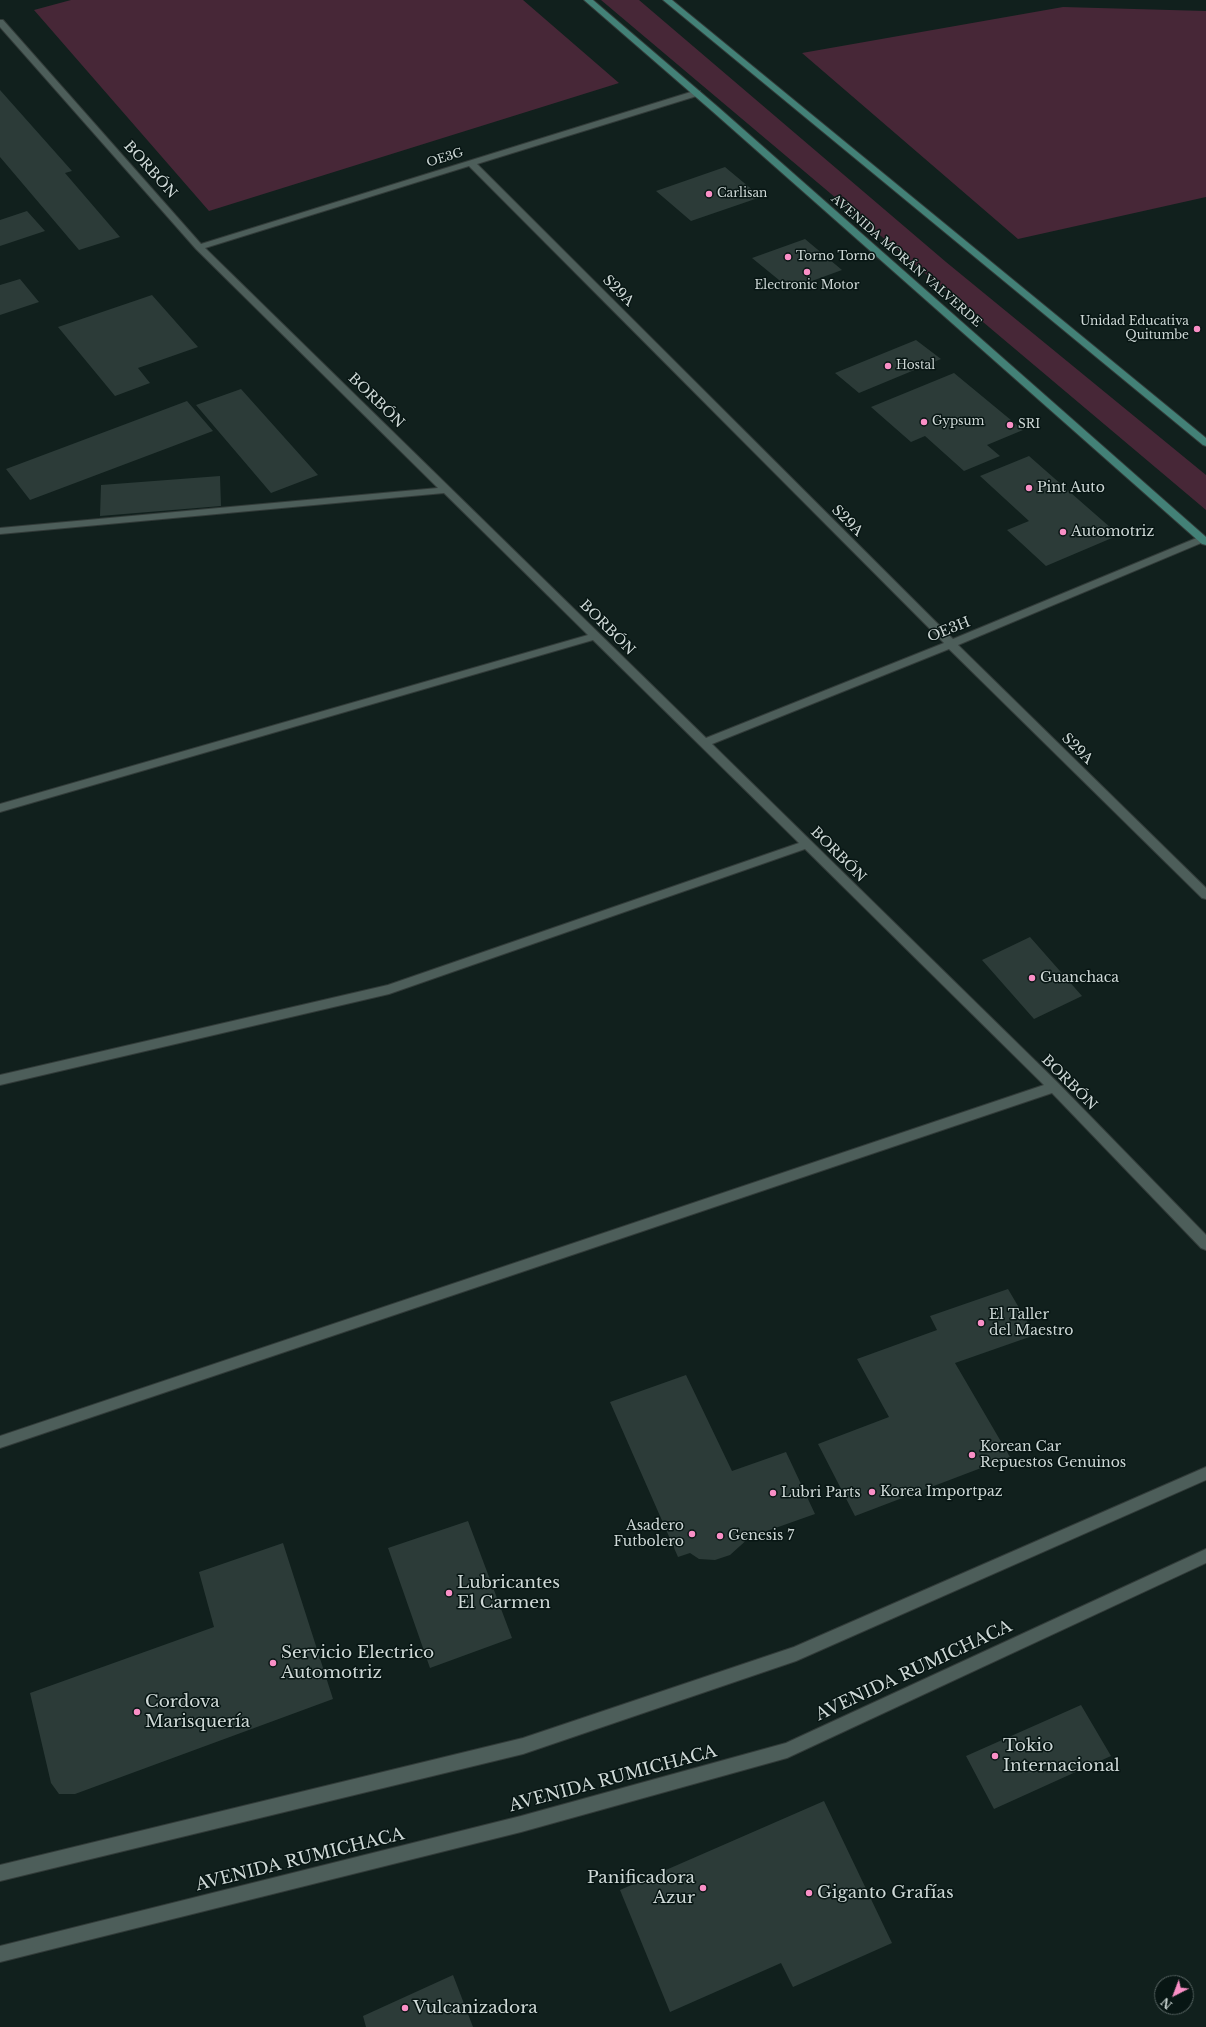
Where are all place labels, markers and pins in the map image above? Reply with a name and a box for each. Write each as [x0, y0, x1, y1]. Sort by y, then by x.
place label: Carlisan [717, 187, 767, 201]
marker: Carlisan [704, 189, 714, 199]
place label: Torno Torno [796, 250, 875, 264]
marker: Torno Torno [783, 252, 793, 262]
marker: Electronic Motor [802, 267, 812, 277]
place label: Electronic Motor [755, 279, 859, 293]
place label: Unidad Educativa Quitumbe [1080, 315, 1189, 343]
marker: Unidad Educativa Quitumbe [1192, 324, 1202, 334]
place label: Hostal [896, 359, 935, 373]
marker: Hostal [883, 361, 893, 371]
place label: Gypsum [932, 415, 984, 429]
marker: Gypsum [919, 417, 929, 427]
place label: SRI [1018, 418, 1040, 432]
marker: SRI [1005, 420, 1015, 430]
place label: Pint Auto [1037, 480, 1105, 496]
marker: Pint Auto [1024, 483, 1034, 493]
place label: Automotriz [1071, 524, 1154, 540]
marker: Automotriz [1058, 527, 1068, 537]
place label: Guanchaca [1040, 970, 1119, 986]
marker: Guanchaca [1027, 973, 1037, 983]
place label: El Taller del Maestro [989, 1307, 1073, 1340]
marker: El Taller del Maestro [976, 1318, 986, 1328]
place label: Korean Car Repuestos Genuinos [980, 1439, 1126, 1472]
marker: Korean Car Repuestos Genuinos [967, 1450, 977, 1460]
place label: Korea Importpaz [880, 1484, 1002, 1500]
place label: Lubri Parts [781, 1485, 861, 1501]
marker: Korea Importpaz [867, 1487, 877, 1497]
marker: Lubri Parts [768, 1488, 778, 1498]
place label: Asadero Futbolero [613, 1518, 684, 1550]
place label: Genesis 7 [728, 1528, 794, 1544]
marker: Asadero Futbolero [687, 1529, 697, 1539]
marker: Genesis 7 [715, 1531, 725, 1541]
place label: Lubricantes El Carmen [457, 1573, 560, 1613]
marker: Lubricantes El Carmen [444, 1588, 454, 1598]
place label: Servicio Electrico Automotriz [281, 1643, 434, 1683]
marker: Servicio Electrico Automotriz [268, 1658, 278, 1668]
place label: Cordova Marisquería [145, 1692, 250, 1732]
marker: Cordova Marisquería [132, 1707, 142, 1717]
place label: Tokio Internacional [1003, 1736, 1120, 1776]
marker: Tokio Internacional [990, 1751, 1000, 1761]
place label: Panificadora Azur [587, 1868, 695, 1908]
marker: Panificadora Azur [698, 1883, 708, 1893]
place label: Giganto Grafías [817, 1883, 954, 1903]
marker: Giganto Grafías [804, 1888, 814, 1898]
place label: Vulcanizadora [413, 1998, 538, 2018]
marker: Vulcanizadora [400, 2003, 410, 2013]

